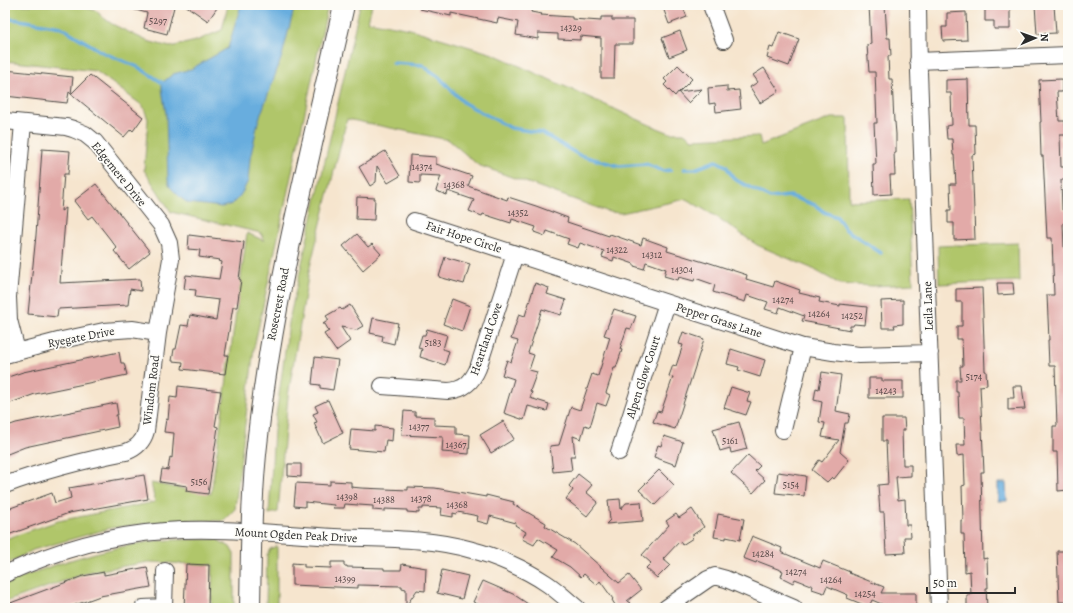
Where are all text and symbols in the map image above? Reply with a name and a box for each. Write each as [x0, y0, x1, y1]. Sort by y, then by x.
house number: 5297 [149, 14, 168, 27]
north arrow [1015, 18, 1055, 58]
house number: 14329 [560, 21, 582, 34]
text: N [1037, 33, 1052, 42]
street label: Edgemere Drive [88, 138, 150, 210]
house number: 14374 [412, 160, 433, 173]
house number: 14368 [443, 178, 465, 191]
house number: 14352 [507, 206, 529, 219]
street label: Fair Hope Circle [424, 217, 504, 257]
house number: 14322 [606, 243, 628, 256]
house number: 14312 [642, 248, 662, 261]
house number: 14304 [671, 263, 693, 276]
street label: Rosecrest Road [263, 265, 293, 342]
street label: Leila Lane [919, 281, 937, 331]
house number: 14274 [772, 293, 794, 306]
street label: Pepper Grass Lane [674, 298, 764, 342]
street label: Heartland Cove [466, 301, 506, 377]
house number: 14264 [808, 307, 830, 320]
house number: 14252 [841, 309, 863, 322]
street label: Ryegate Drive [46, 323, 116, 351]
street label: Alpen Glow Court [622, 334, 664, 421]
house number: 5183 [425, 336, 441, 349]
street label: Windom Road [139, 354, 163, 427]
house number: 5174 [966, 370, 983, 383]
house number: 14243 [875, 384, 897, 397]
house number: 14377 [409, 420, 430, 433]
house number: 5161 [722, 434, 738, 447]
house number: 14367 [446, 438, 467, 451]
house number: 5156 [191, 475, 208, 488]
house number: 5154 [783, 478, 800, 491]
house number: 14398 [336, 490, 358, 503]
house number: 14378 [410, 492, 432, 505]
house number: 14388 [373, 493, 395, 506]
house number: 14368 [446, 498, 468, 511]
street label: Mount Ogden Peak Drive [234, 524, 358, 546]
house number: 14284 [752, 547, 775, 560]
house number: 14274 [785, 565, 807, 578]
scale bar [927, 569, 1015, 595]
house number: 14399 [334, 572, 356, 585]
house number: 14264 [820, 573, 842, 586]
text: 50 m [933, 575, 957, 591]
house number: 14254 [854, 587, 876, 600]

